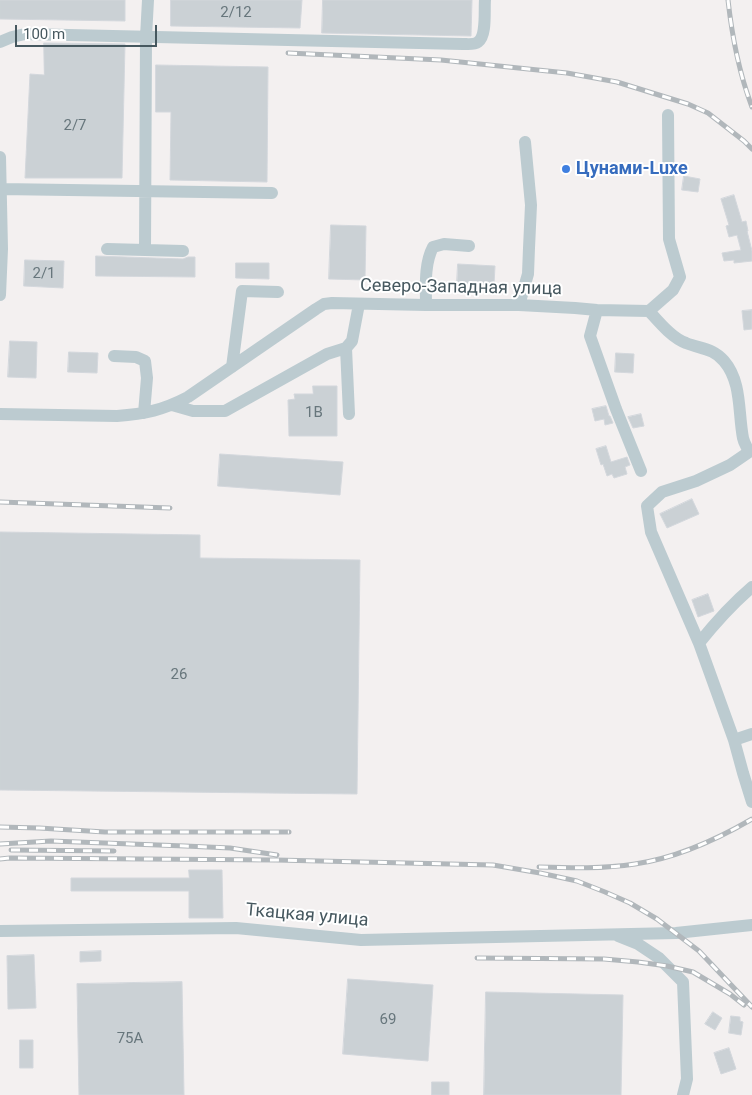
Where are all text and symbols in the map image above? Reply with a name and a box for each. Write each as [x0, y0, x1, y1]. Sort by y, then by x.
house number: 2/12 [220, 4, 252, 22]
scale bar [18, 15, 160, 47]
text: 100 m [23, 25, 65, 43]
house number: 2/7 [63, 117, 87, 135]
place label: Цунами-Luxe [576, 158, 688, 180]
marker: Цунами-Luxe [560, 163, 572, 175]
house number: 2/1 [32, 265, 56, 283]
street label: Северо-Западная улица [360, 275, 562, 301]
house number: 1В [305, 404, 323, 422]
house number: 26 [171, 666, 187, 684]
street label: Ткацкая улица [245, 900, 369, 932]
house number: 69 [380, 1011, 396, 1029]
house number: 75А [117, 1030, 143, 1048]

